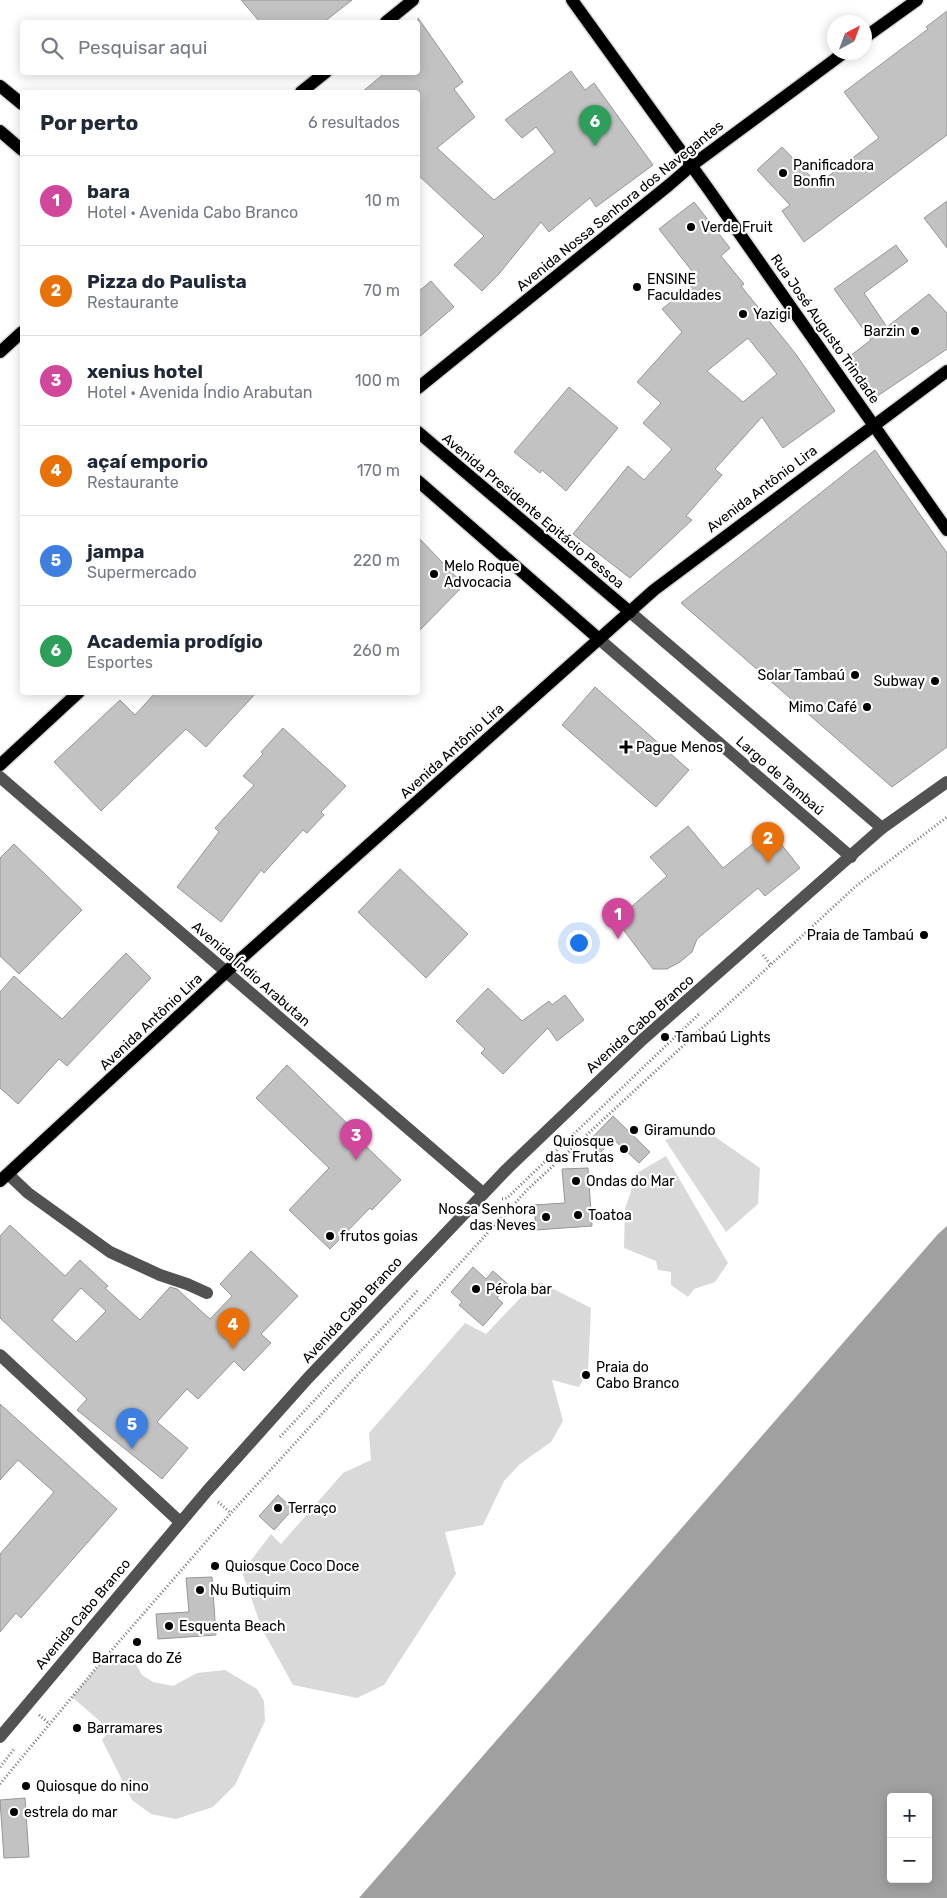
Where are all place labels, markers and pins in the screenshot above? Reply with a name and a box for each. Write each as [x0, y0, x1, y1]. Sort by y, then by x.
pin: 6 [579, 105, 611, 146]
place label: Panificadora Bonfin [793, 157, 874, 190]
marker: Panificadora Bonfin [777, 167, 789, 179]
place label: Verde Fruit [701, 219, 773, 236]
marker: Verde Fruit [685, 221, 697, 233]
place label: ENSINE Faculdades [647, 271, 721, 304]
marker: ENSINE Faculdades [631, 281, 643, 293]
place label: Yazigi [753, 306, 791, 323]
marker: Yazigi [737, 308, 749, 320]
place label: Barzin [864, 323, 905, 340]
marker: Barzin [909, 325, 921, 337]
place label: Melo Roque Advocacia [444, 558, 520, 591]
marker: Melo Roque Advocacia [428, 568, 440, 580]
place label: Solar Tambaú [758, 667, 845, 684]
marker: Solar Tambaú [849, 669, 861, 681]
place label: Subway [873, 673, 925, 690]
marker: Subway [929, 675, 941, 687]
place label: Mimo Café [789, 699, 857, 716]
marker: Mimo Café [861, 701, 873, 713]
place label: Pague Menos [636, 739, 723, 756]
marker: Pague Menos [620, 741, 632, 753]
pin: 2 [752, 822, 784, 863]
pin: 1 [602, 898, 634, 939]
place label: Praia de Tambaú [807, 927, 914, 944]
marker: Praia de Tambaú [918, 929, 930, 941]
place label: Tambaú Lights [675, 1029, 771, 1046]
marker: Tambaú Lights [659, 1031, 671, 1043]
pin: 3 [340, 1119, 372, 1160]
place label: Giramundo [644, 1122, 716, 1139]
marker: Giramundo [628, 1124, 640, 1136]
place label: Quiosque das Frutas [545, 1133, 614, 1166]
marker: Quiosque das Frutas [618, 1143, 630, 1155]
place label: Ondas do Mar [586, 1173, 675, 1190]
marker: Ondas do Mar [570, 1175, 582, 1187]
place label: Nossa Senhora das Neves [438, 1201, 536, 1234]
place label: Toatoa [588, 1207, 632, 1224]
marker: Toatoa [572, 1209, 584, 1221]
marker: Nossa Senhora das Neves [540, 1211, 552, 1223]
place label: frutos goias [340, 1228, 418, 1245]
marker: frutos goias [324, 1230, 336, 1242]
place label: Pérola bar [486, 1281, 553, 1298]
marker: Pérola bar [470, 1283, 482, 1295]
pin: 4 [217, 1308, 249, 1349]
place label: Praia do Cabo Branco [596, 1359, 679, 1392]
marker: Praia do Cabo Branco [580, 1369, 592, 1381]
pin: 5 [116, 1408, 148, 1449]
place label: Terraço [288, 1500, 337, 1517]
marker: Terraço [272, 1502, 284, 1514]
place label: Quiosque Coco Doce [225, 1558, 359, 1575]
marker: Quiosque Coco Doce [209, 1560, 221, 1572]
place label: Nu Butiquim [210, 1582, 291, 1599]
marker: Nu Butiquim [194, 1584, 206, 1596]
place label: Esquenta Beach [179, 1618, 285, 1635]
marker: Esquenta Beach [163, 1620, 175, 1632]
marker: Barraca do Zé [131, 1636, 143, 1648]
place label: Barraca do Zé [92, 1650, 182, 1667]
place label: Barramares [87, 1720, 163, 1737]
marker: Barramares [71, 1722, 83, 1734]
place label: Quiosque do nino [36, 1778, 149, 1795]
marker: Quiosque do nino [20, 1780, 32, 1792]
place label: estrela do mar [24, 1804, 118, 1821]
marker: estrela do mar [8, 1806, 20, 1818]

